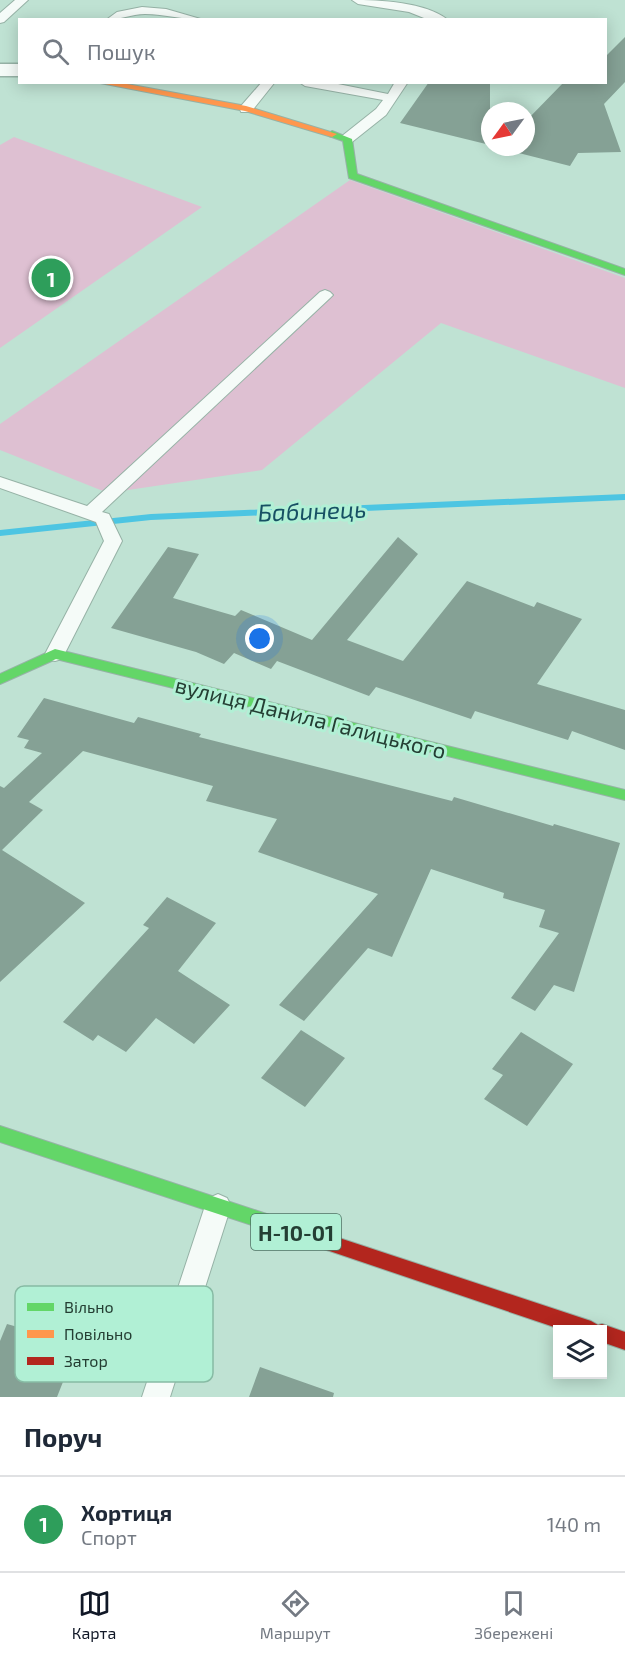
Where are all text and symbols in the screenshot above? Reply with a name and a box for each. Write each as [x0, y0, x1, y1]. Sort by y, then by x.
search box [18, 18, 607, 84]
icon: search [39, 35, 72, 68]
text: Пошук [87, 38, 156, 64]
north arrow [481, 102, 535, 156]
pin: 1 [32, 256, 70, 300]
water label: Бабинець [257, 494, 367, 526]
your location [245, 624, 274, 653]
street label: вулиця Данила Галицького [173, 671, 449, 764]
road number: Н-10-01 [251, 1214, 341, 1250]
legend [15, 1286, 213, 1382]
text: Вільно [64, 1297, 114, 1316]
text: Повільно [64, 1324, 132, 1343]
map controls [553, 1325, 607, 1379]
button: layers [553, 1325, 607, 1379]
text: Затор [64, 1351, 108, 1370]
text: Поруч [24, 1421, 102, 1452]
text: Хортиця [81, 1499, 172, 1525]
text: 1 [39, 1512, 48, 1536]
text: 140 m [547, 1512, 601, 1536]
text: Спорт [81, 1525, 137, 1549]
tab: Карта [72, 1587, 116, 1642]
tab: Маршрут [260, 1587, 331, 1642]
tab: Збережені [474, 1587, 553, 1642]

